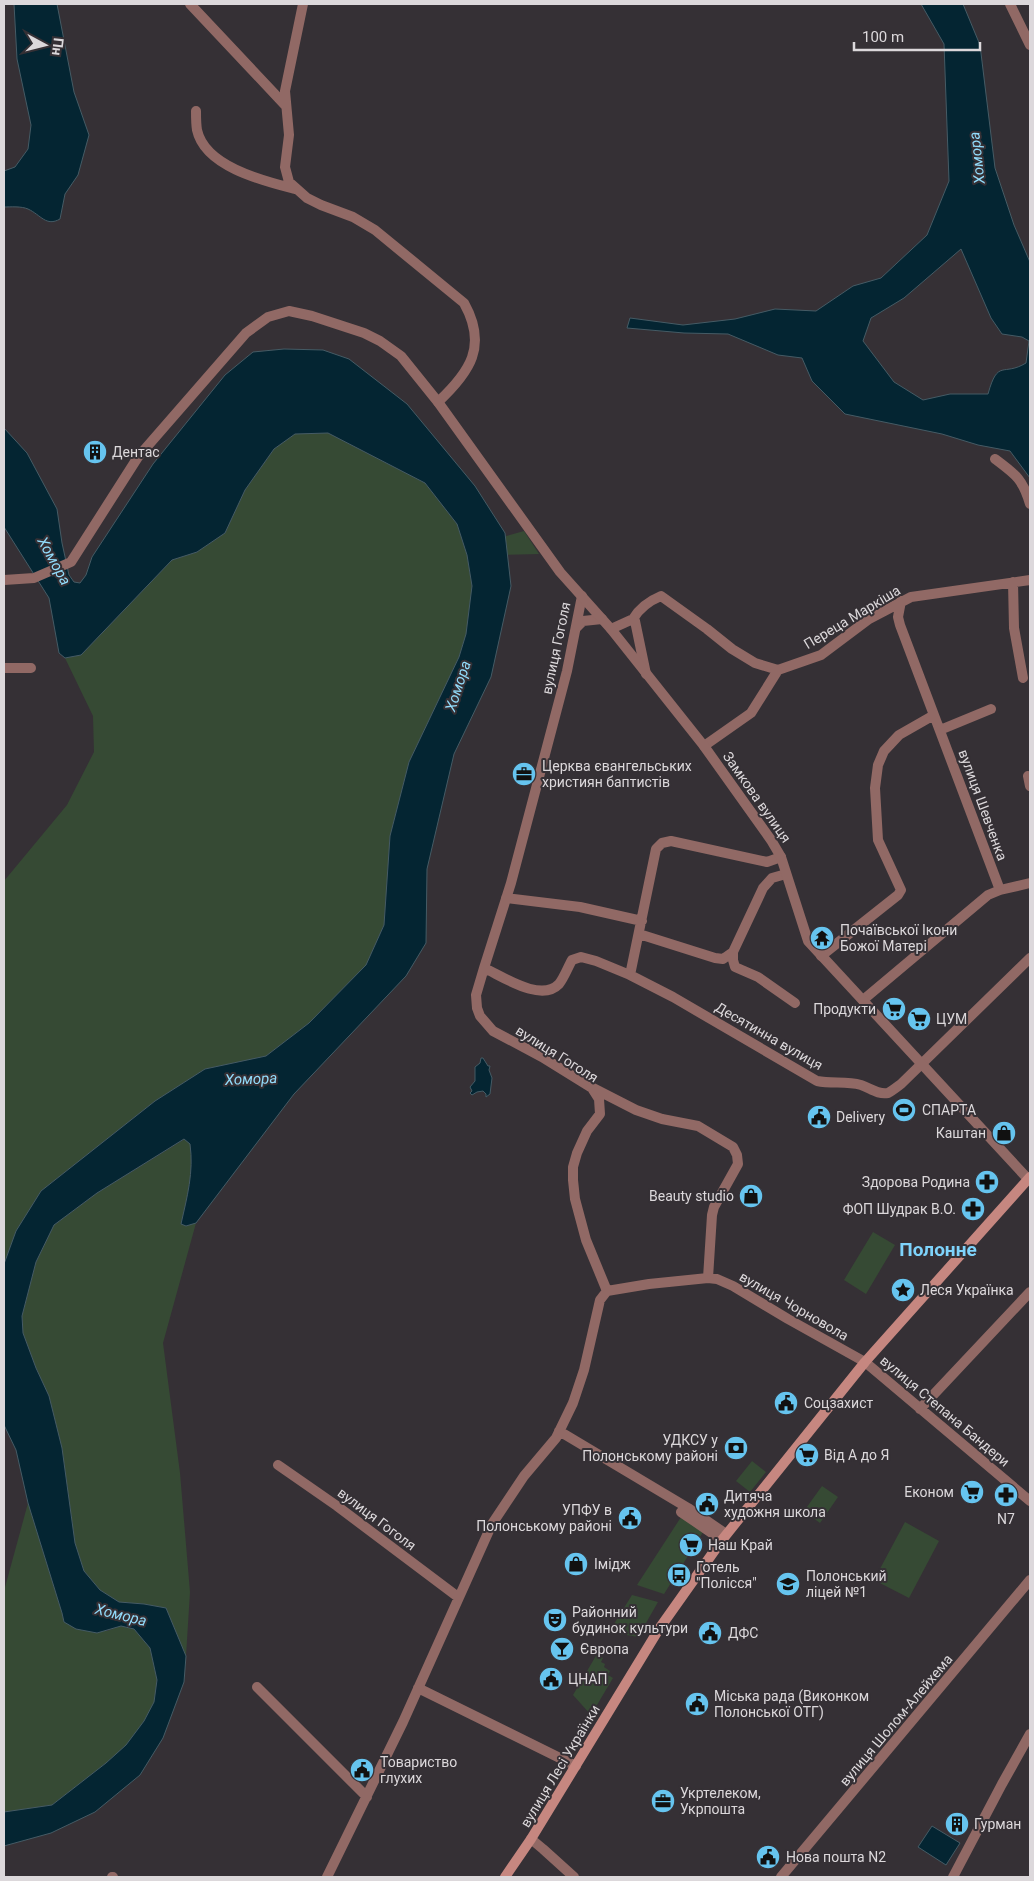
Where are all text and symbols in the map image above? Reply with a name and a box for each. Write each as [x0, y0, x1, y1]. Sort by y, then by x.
north arrow [20, 20, 70, 70]
scale bar [854, 20, 980, 52]
text: 100 m [862, 28, 904, 46]
text: Пн [49, 37, 67, 56]
water label: Хомора [965, 131, 989, 186]
building icon: Дентас [82, 439, 108, 465]
place label: Дентас [112, 444, 160, 460]
water label: Хомора [33, 533, 75, 588]
street label: Переца Маркіша [801, 582, 903, 652]
street label: вулиця Гоголя [538, 600, 574, 696]
water label: Хомора [441, 658, 475, 715]
street label: вулиця Шевченка [955, 747, 1011, 863]
street label: Замкова вулиця [720, 748, 794, 846]
place label: Церква євангельських християн баптистів [542, 758, 692, 790]
office icon: Церква євангельських християн баптистів [511, 761, 537, 787]
place label: Почаївської Ікони Божої Матері [840, 922, 957, 954]
temple icon: Почаївської Ікони Божої Матері [809, 925, 835, 951]
supermarket icon: Продукти [881, 996, 907, 1022]
street label: Десятинна вулиця [712, 999, 826, 1073]
place label: Продукти [813, 1001, 876, 1017]
supermarket icon: ЦУМ [906, 1006, 932, 1032]
place label: ЦУМ [936, 1011, 967, 1027]
street label: вулиця Гоголя [513, 1022, 601, 1086]
water label: Хомора [223, 1069, 278, 1089]
sports icon: СПАРТА [891, 1097, 917, 1123]
place label: СПАРТА [922, 1102, 976, 1118]
public building icon: Delivery [806, 1104, 832, 1130]
place label: Delivery [836, 1109, 885, 1125]
shop icon: Каштан [991, 1120, 1017, 1146]
place label: Каштан [936, 1125, 986, 1141]
pharmacy icon: Здорова Родина [974, 1169, 1000, 1195]
place label: Здорова Родина [862, 1174, 970, 1190]
shop icon: Beauty studio [738, 1183, 764, 1209]
place label: Beauty studio [649, 1188, 734, 1204]
pharmacy icon: ФОП Шудрак В.О. [960, 1196, 986, 1222]
place label: ФОП Шудрак В.О. [843, 1201, 956, 1217]
district label: Полонне [899, 1238, 977, 1261]
street label: вулиця Чорновола [737, 1268, 851, 1344]
place icon: Леся Українка [890, 1277, 916, 1303]
place label: Леся Українка [920, 1282, 1014, 1298]
street label: вулиця Степана Бандери [877, 1352, 1013, 1470]
public building icon: Соцзахист [773, 1390, 799, 1416]
place label: Соцзахист [804, 1395, 873, 1411]
place label: УДКСУ у Полонському районi [582, 1432, 718, 1464]
bank icon: УДКСУ у Полонському районi [723, 1435, 749, 1461]
supermarket icon: Від А до Я [794, 1442, 820, 1468]
place label: Від А до Я [824, 1447, 889, 1463]
supermarket icon: Економ [959, 1479, 985, 1505]
pharmacy icon: N7 [993, 1482, 1019, 1508]
street label: вулиця Гоголя [335, 1484, 419, 1554]
place label: Економ [904, 1484, 954, 1500]
place label: Дитяча художня школа [724, 1488, 826, 1520]
public building icon: Дитяча художня школа [694, 1491, 720, 1517]
place label: УПФУ в Полонському районі [476, 1502, 612, 1534]
public building icon: УПФУ в Полонському районі [617, 1505, 643, 1531]
place label: N7 [997, 1511, 1015, 1527]
supermarket icon: Наш Край [678, 1532, 704, 1558]
place label: Наш Край [708, 1537, 773, 1553]
shop icon: Імідж [563, 1551, 589, 1577]
place label: Імідж [594, 1556, 631, 1572]
place label: Готель "Полісся" [696, 1559, 757, 1591]
bus stop icon: Готель "Полісся" [666, 1562, 692, 1588]
place label: Полонський ліцей №1 [806, 1568, 887, 1600]
school or university icon: Полонський ліцей №1 [775, 1571, 801, 1597]
water label: Хомора [92, 1600, 149, 1630]
place label: Районний будинок культури [572, 1604, 688, 1636]
theatre icon: Районний будинок культури [542, 1607, 568, 1633]
public building icon: ДФС [697, 1620, 723, 1646]
place label: ДФС [728, 1625, 758, 1641]
bar icon: Європа [549, 1636, 575, 1662]
place label: Європа [580, 1641, 629, 1657]
street label: вулиця Шолом-Алейхема [836, 1651, 956, 1789]
public building icon: ЦНАП [538, 1666, 564, 1692]
place label: ЦНАП [568, 1671, 607, 1687]
place label: Міська рада (Виконком Полонської ОТГ) [714, 1688, 869, 1721]
public building icon: Міська рада (Виконком Полонської ОТГ) [684, 1691, 710, 1717]
street label: вулиця Лесі Українки [517, 1702, 603, 1830]
place label: Товариство глухих [380, 1754, 457, 1786]
public building icon: Товариство глухих [349, 1757, 375, 1783]
place label: Укртелеком, Укрпошта [680, 1785, 761, 1817]
office icon: Укртелеком, Укрпошта [650, 1788, 676, 1814]
building icon: Гурман [944, 1811, 970, 1837]
place label: Гурман [974, 1816, 1021, 1832]
public building icon: Нова пошта N2 [755, 1844, 781, 1870]
place label: Нова пошта N2 [786, 1849, 886, 1865]

